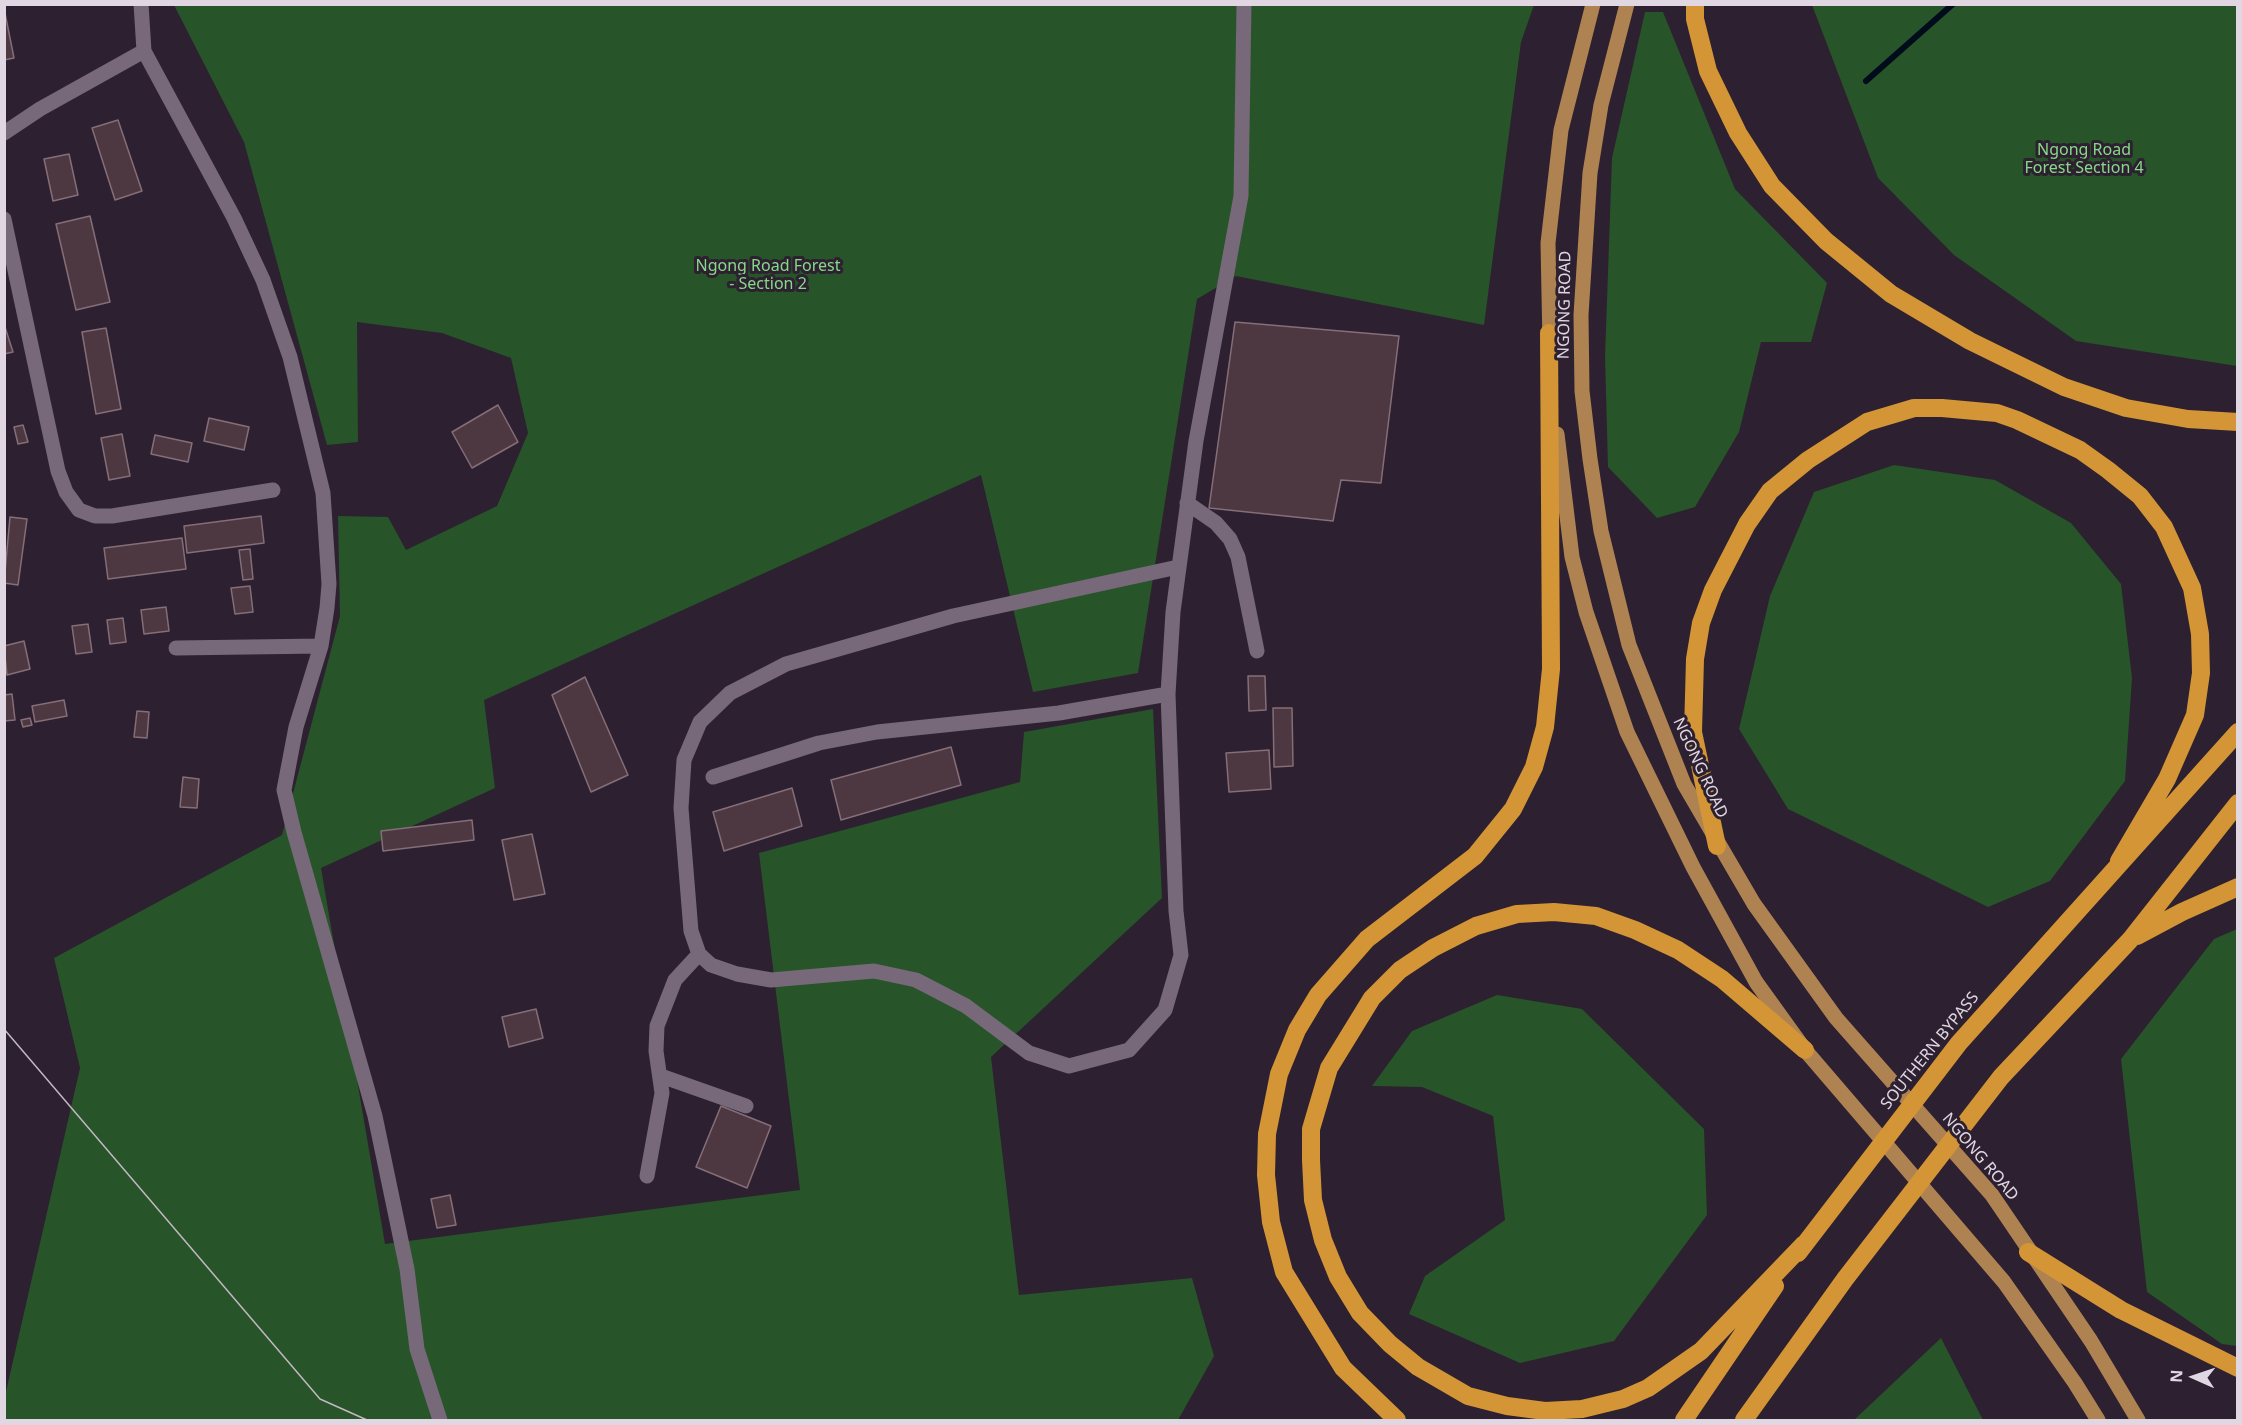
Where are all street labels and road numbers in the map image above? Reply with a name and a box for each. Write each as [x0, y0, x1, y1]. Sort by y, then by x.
street label: NGONG ROAD [1554, 251, 1576, 359]
street label: NGONG ROAD [1668, 715, 1732, 821]
street label: SOUTHERN BYPASS [1877, 989, 1983, 1113]
street label: NGONG ROAD [1938, 1109, 2022, 1205]

